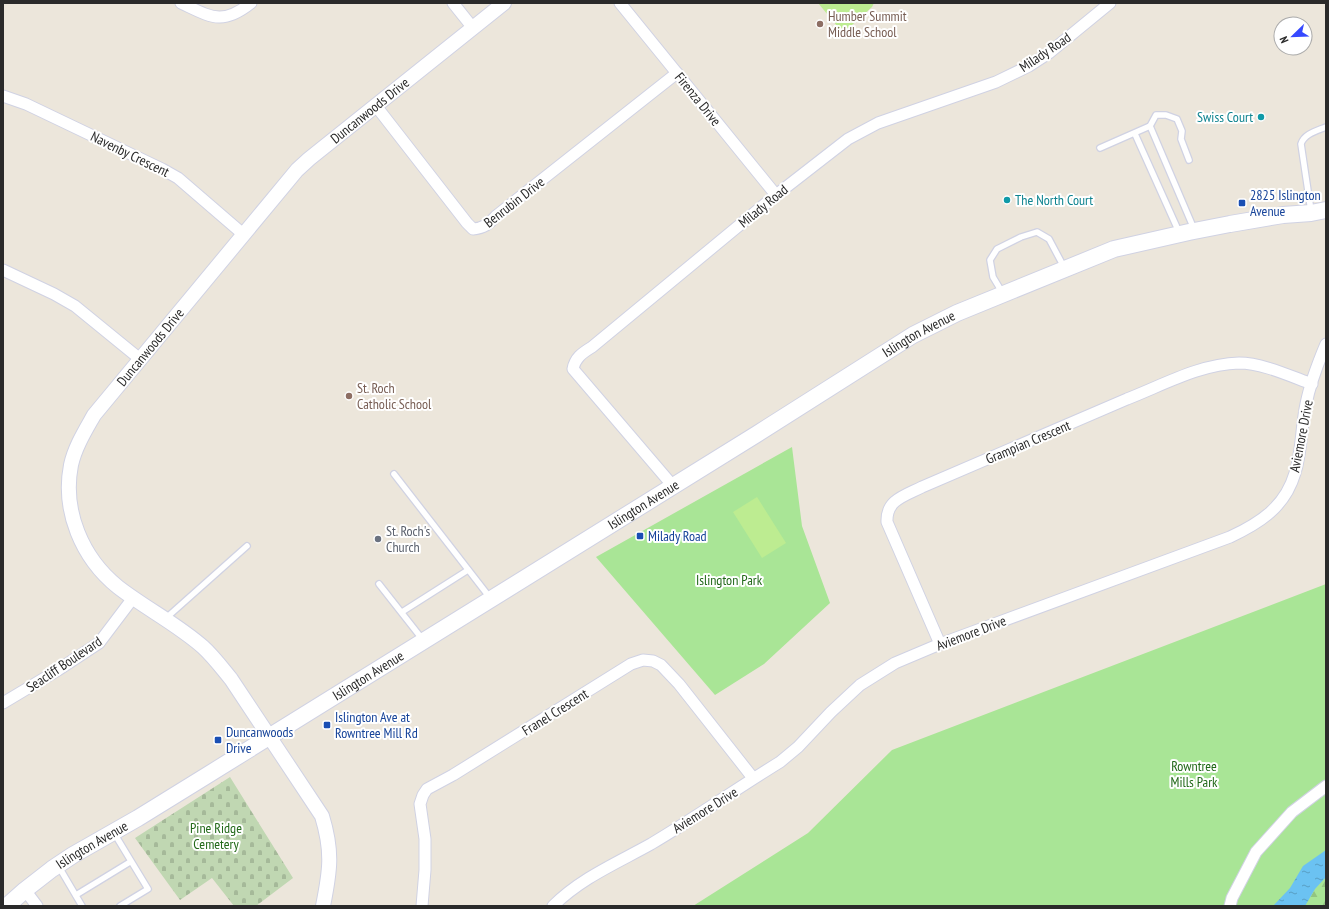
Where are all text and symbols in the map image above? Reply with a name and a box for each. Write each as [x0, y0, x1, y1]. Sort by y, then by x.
place label: Humber Summit Middle School [828, 7, 907, 41]
north arrow [1273, 16, 1313, 56]
marker: Humber Summit Middle School [815, 19, 825, 29]
street label: Milady Road [1016, 28, 1074, 76]
text: N [1276, 34, 1291, 45]
street label: Firenza Drive [671, 69, 725, 130]
street label: Duncanwoods Drive [327, 73, 413, 147]
place label: Swiss Court [1197, 108, 1253, 126]
marker: Swiss Court [1256, 112, 1266, 122]
street label: Navenby Crescent [88, 127, 172, 181]
street label: Benrubin Drive [480, 173, 548, 231]
street label: Milady Road [735, 181, 791, 231]
place label: 2825 Islington Avenue [1250, 186, 1321, 220]
place label: The North Court [1015, 191, 1093, 209]
marker: The North Court [1002, 195, 1012, 205]
marker: 2825 Islington Avenue [1237, 198, 1247, 208]
street label: Duncanwoods Drive [113, 304, 188, 390]
street label: Islington Avenue [879, 306, 958, 361]
place label: St. Roch Catholic School [357, 379, 432, 413]
marker: St. Roch Catholic School [344, 391, 354, 401]
street label: Aviemore Drive [1285, 398, 1317, 474]
street label: Grampian Crescent [983, 416, 1073, 468]
street label: Islington Avenue [604, 476, 682, 533]
place label: St. Roch's Church [386, 522, 431, 556]
place label: Milady Road [648, 527, 707, 545]
marker: Milady Road [635, 531, 645, 541]
marker: St. Roch's Church [373, 534, 383, 544]
park label: Islington Park [696, 571, 763, 589]
street label: Aviemore Drive [933, 611, 1009, 655]
street label: Seacliff Boulevard [23, 632, 105, 696]
street label: Islington Avenue [329, 646, 407, 704]
street label: Franel Crescent [519, 685, 591, 739]
place label: Islington Ave at Rowntree Mill Rd [335, 708, 418, 742]
marker: Islington Ave at Rowntree Mill Rd [322, 720, 332, 730]
place label: Duncanwoods Drive [226, 723, 294, 757]
marker: Duncanwoods Drive [213, 735, 223, 745]
park label: Rowntree Mills Park [1171, 757, 1218, 791]
street label: Aviemore Drive [669, 783, 741, 837]
street label: Islington Avenue [52, 817, 131, 873]
park label: Pine Ridge Cemetery [190, 819, 242, 853]

